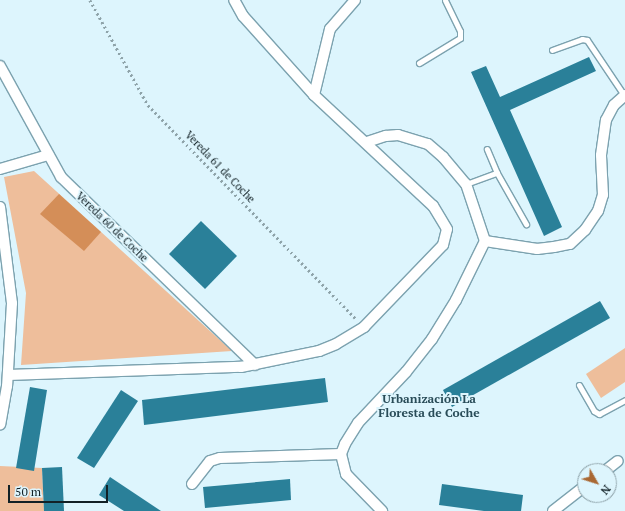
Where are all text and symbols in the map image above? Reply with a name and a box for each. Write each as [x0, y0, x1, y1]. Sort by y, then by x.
street label: Vereda 61 de Coche [182, 128, 258, 206]
street label: Vereda 60 de Coche [73, 189, 151, 265]
district label: Urbanización La Floresta de Coche [378, 392, 480, 420]
north arrow [577, 463, 617, 503]
scale bar [10, 477, 110, 503]
text: N [597, 482, 614, 498]
text: 50 m [15, 484, 41, 499]

